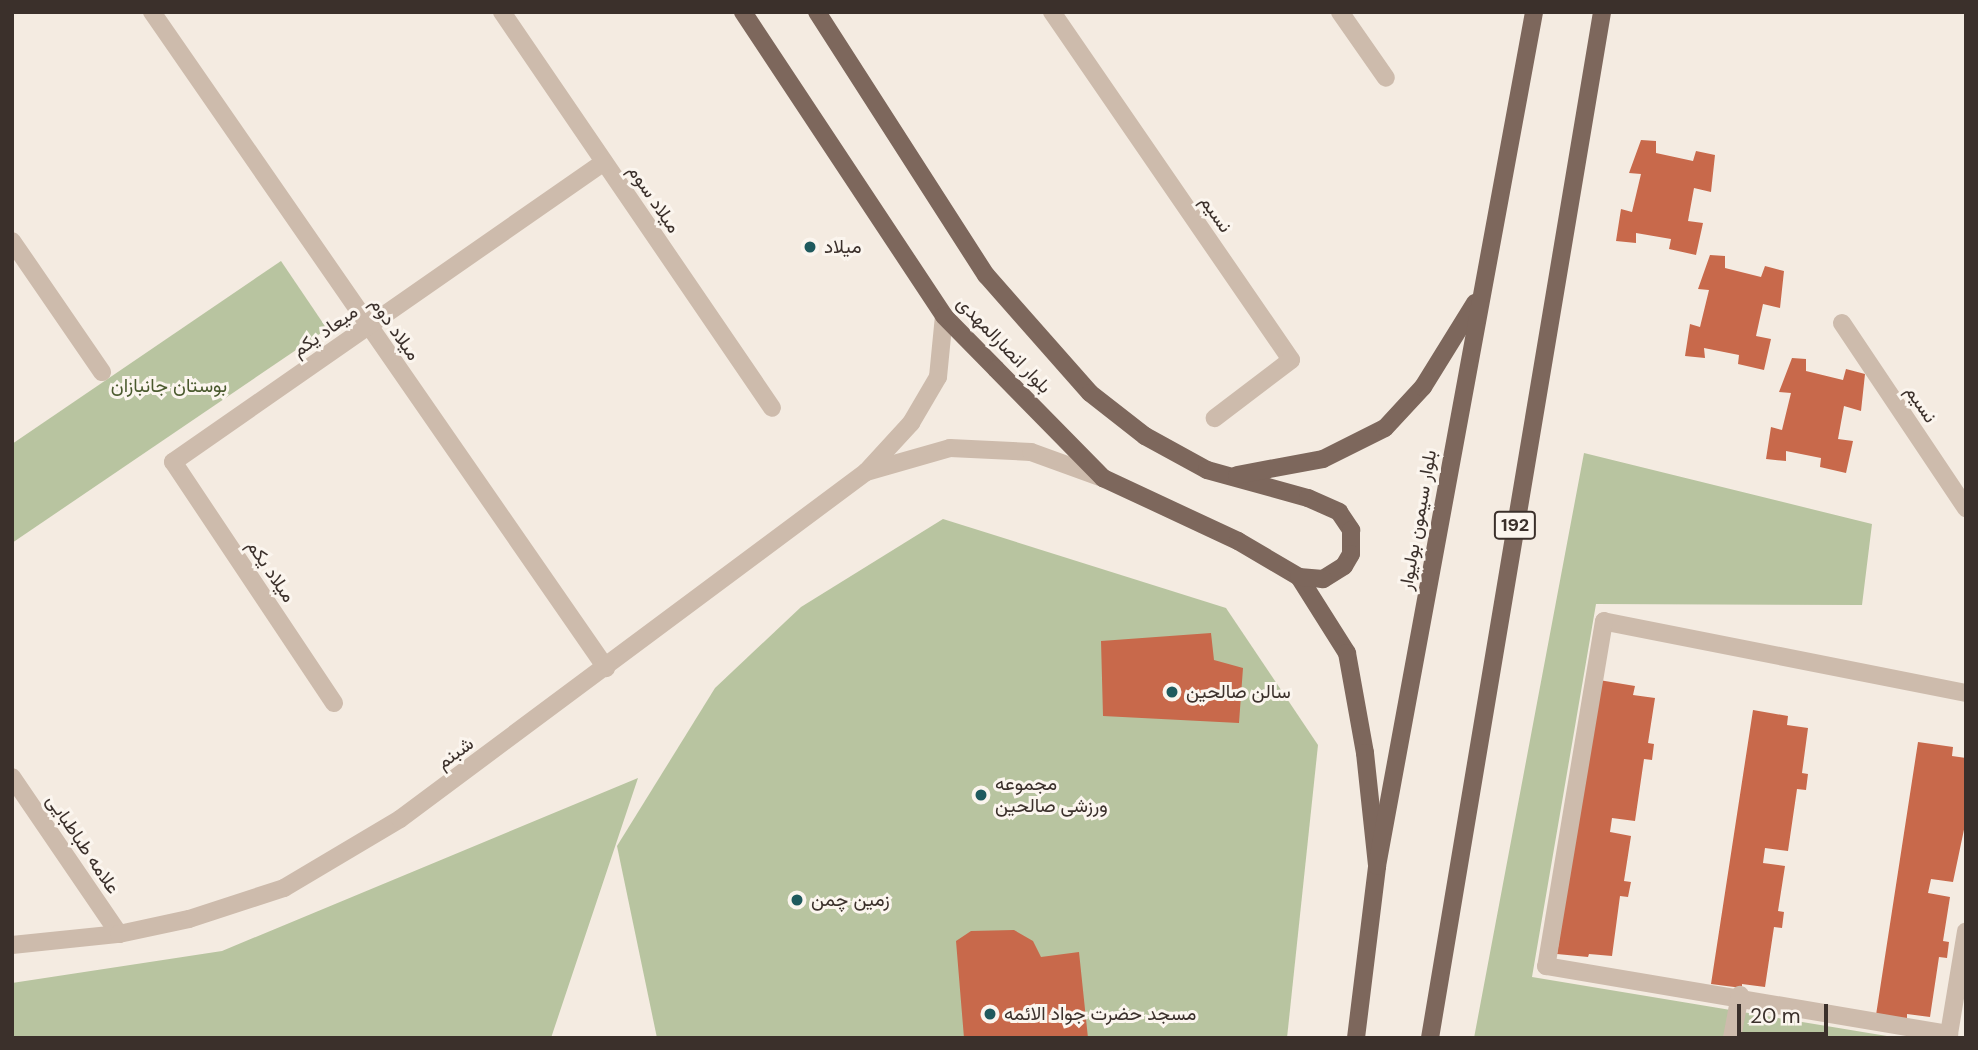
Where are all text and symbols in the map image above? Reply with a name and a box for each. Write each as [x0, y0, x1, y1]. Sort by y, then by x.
street label: میلاد سوم [623, 161, 685, 237]
street label: نسیم [1195, 191, 1237, 237]
place label: میلاد [824, 236, 862, 258]
marker: میلاد [802, 239, 818, 255]
street label: بلوار انصارالمهدی [952, 292, 1056, 398]
street label: میلاد دوم [365, 293, 425, 365]
street label: میعاد یکم [288, 300, 362, 362]
park label: بوستان جانبازان [111, 375, 227, 397]
street label: نسیم [1900, 381, 1942, 427]
street label: بلوار سیمون بولیوار [1394, 448, 1442, 592]
road number: 192 [1492, 510, 1538, 540]
street label: میلاد یکم [242, 535, 300, 607]
place label: سالن صالحین [1186, 681, 1291, 703]
marker: سالن صالحین [1164, 684, 1180, 700]
street label: شبنم [432, 732, 478, 774]
place label: مجموعه ورزشی صالحین [995, 773, 1108, 817]
marker: مجموعه ورزشی صالحین [973, 787, 989, 803]
street label: علامه طباطبایی [41, 790, 125, 898]
place label: زمین چمن [811, 889, 890, 911]
marker: زمین چمن [789, 892, 805, 908]
scale bar [1740, 990, 1831, 1034]
text: 20 m [1750, 1002, 1801, 1030]
place label: مسجد حضرت جواد الائمه [1004, 1003, 1196, 1025]
marker: مسجد حضرت جواد الائمه [982, 1006, 998, 1022]

